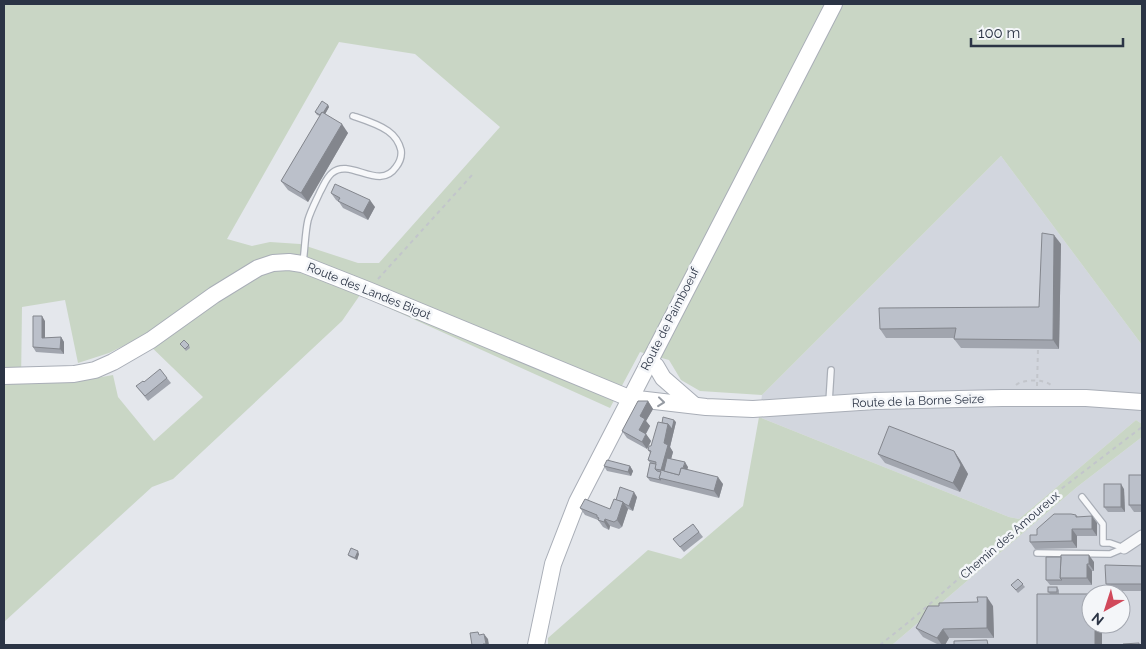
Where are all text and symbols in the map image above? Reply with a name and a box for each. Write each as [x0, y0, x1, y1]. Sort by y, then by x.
scale bar [971, 15, 1124, 47]
text: 100 m [978, 24, 1020, 42]
street label: Route des Landes Bigot [305, 260, 433, 322]
street label: Route de Paimboeuf [638, 264, 703, 373]
street label: Route de la Borne Seize [852, 392, 984, 410]
one-way arrow [658, 396, 666, 407]
street label: Chemin des Amoureux [958, 488, 1062, 582]
north arrow [1081, 584, 1131, 634]
text: N [1089, 610, 1107, 629]

